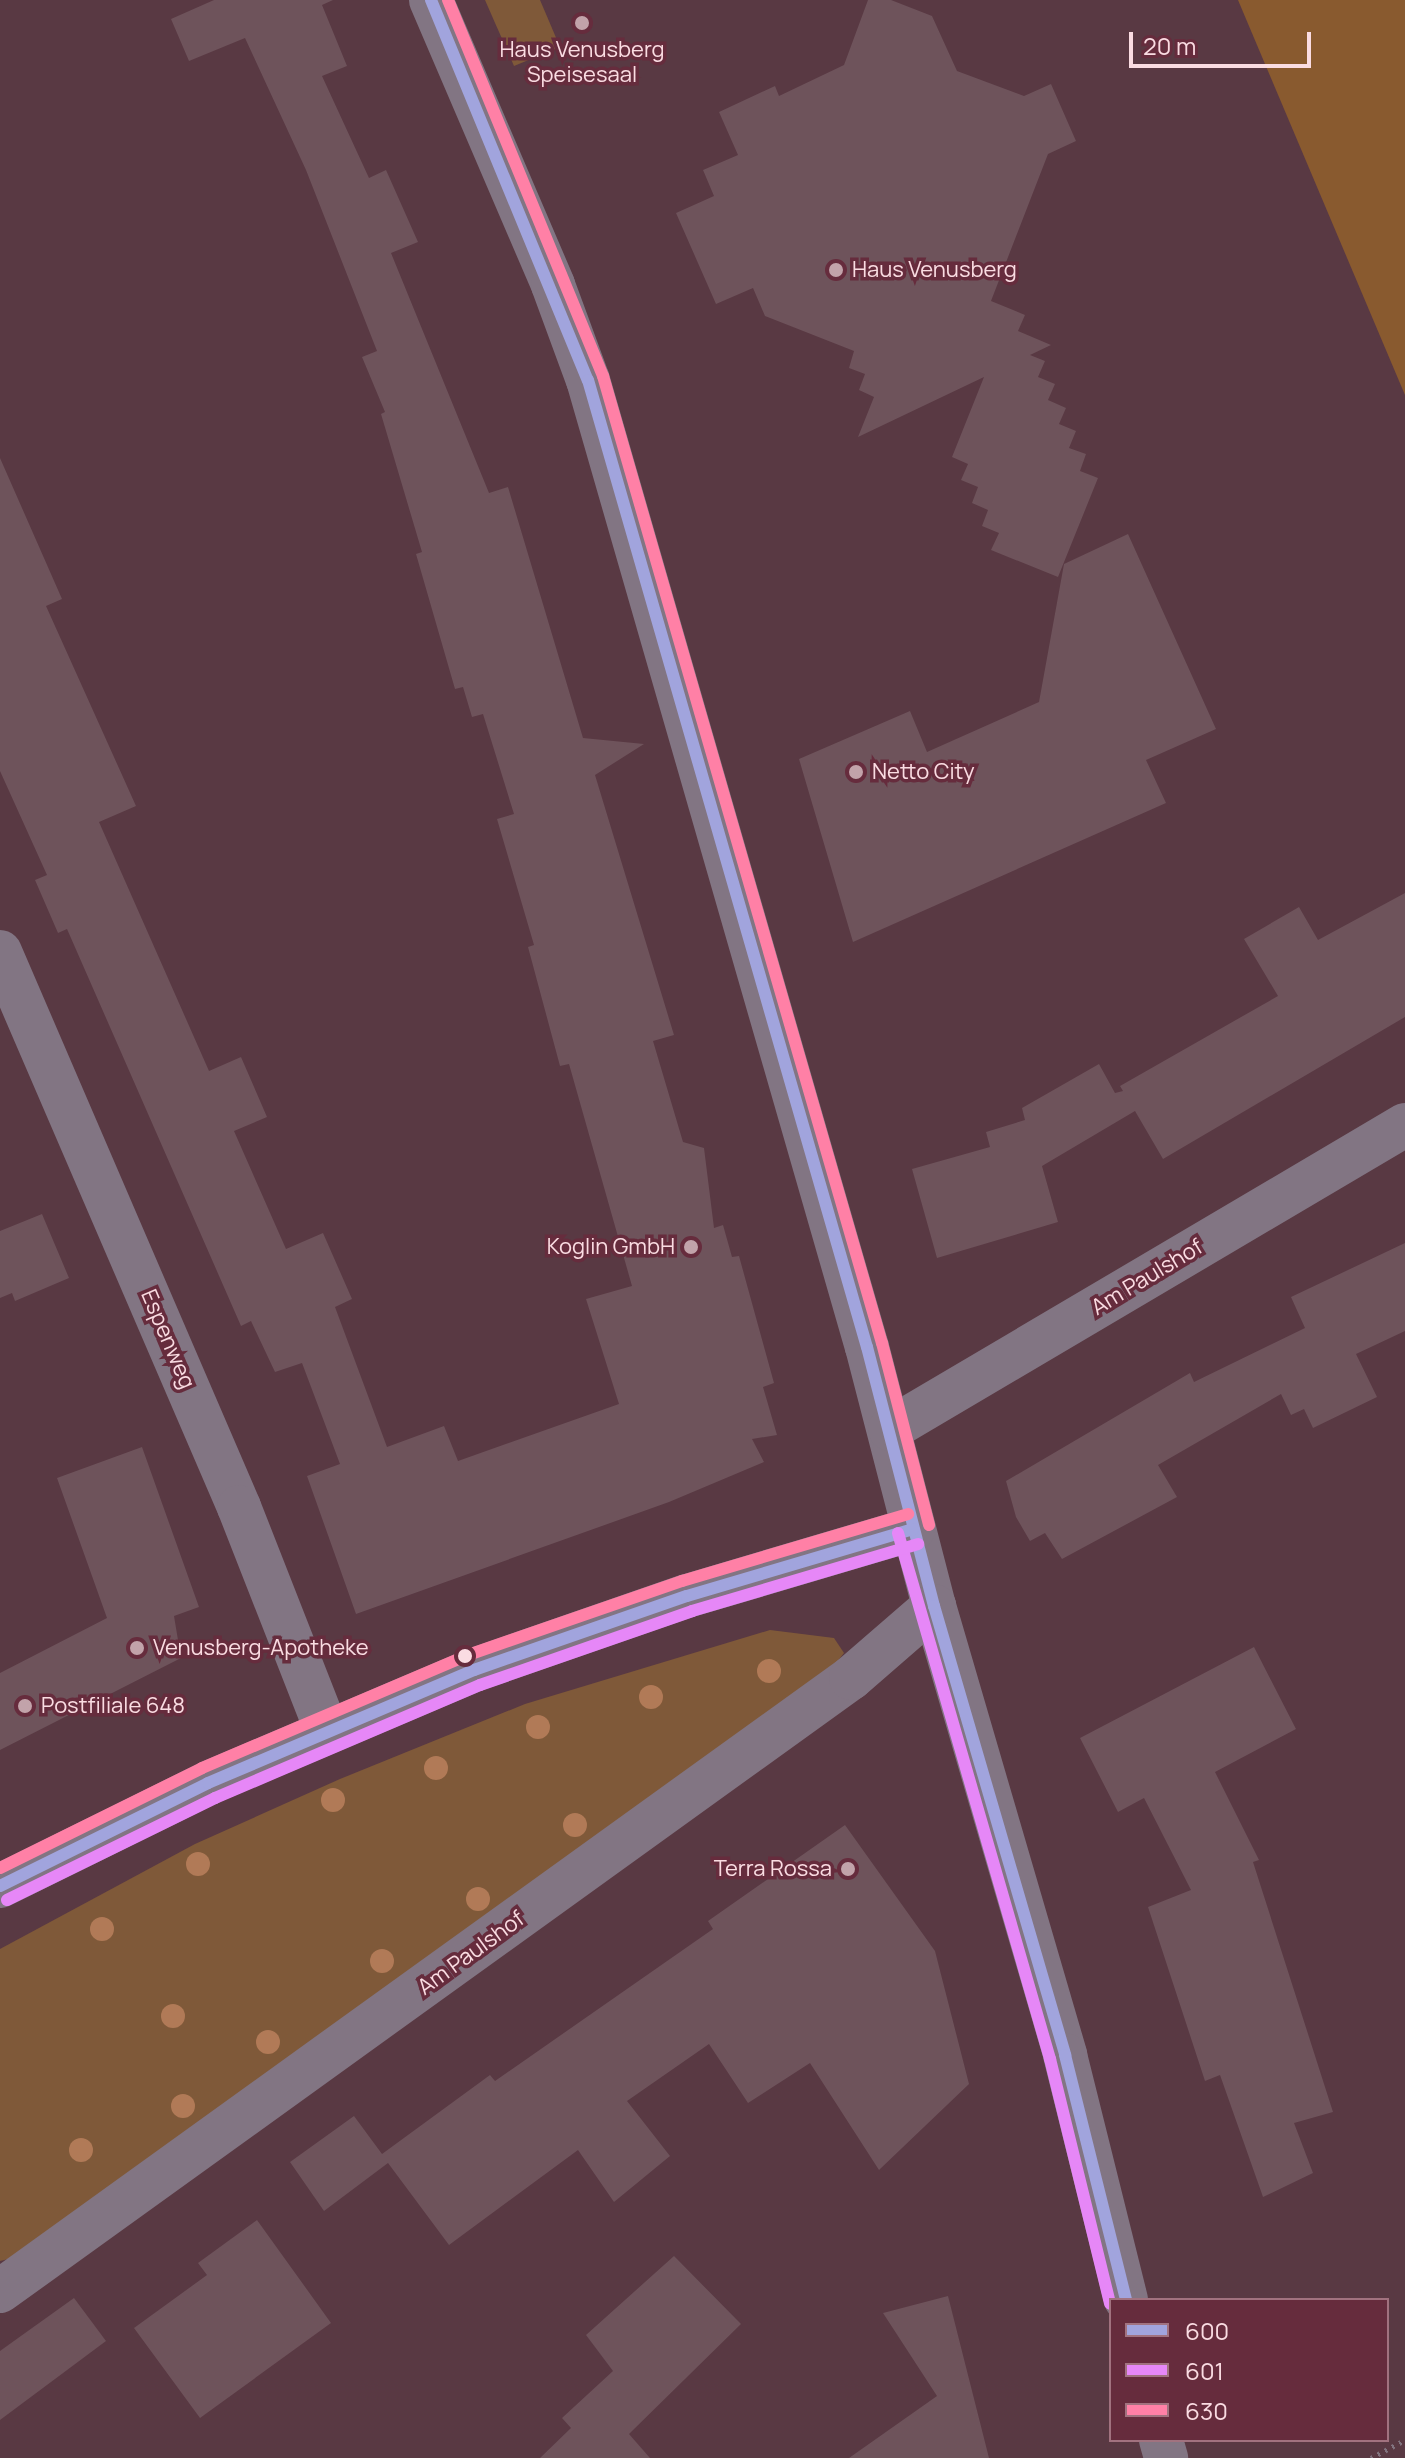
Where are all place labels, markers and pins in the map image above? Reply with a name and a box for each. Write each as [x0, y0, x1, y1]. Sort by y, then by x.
marker: Haus Venusberg Speisesaal [573, 14, 591, 32]
place label: Haus Venusberg Speisesaal [500, 36, 664, 88]
place label: Haus Venusberg [852, 257, 1017, 283]
marker: Haus Venusberg [827, 261, 845, 279]
place label: Netto City [872, 759, 975, 785]
marker: Netto City [847, 763, 865, 781]
place label: Koglin GmbH [547, 1234, 675, 1260]
marker: Koglin GmbH [682, 1238, 700, 1256]
place label: Venusberg-Apotheke [153, 1635, 369, 1661]
marker: Venusberg-Apotheke [128, 1639, 146, 1657]
unlabelled marker [457, 1648, 473, 1664]
place label: Postfiliale 648 [41, 1693, 185, 1719]
marker: Postfiliale 648 [16, 1697, 34, 1715]
place label: Terra Rossa [714, 1856, 832, 1882]
marker: Terra Rossa [839, 1860, 857, 1878]

